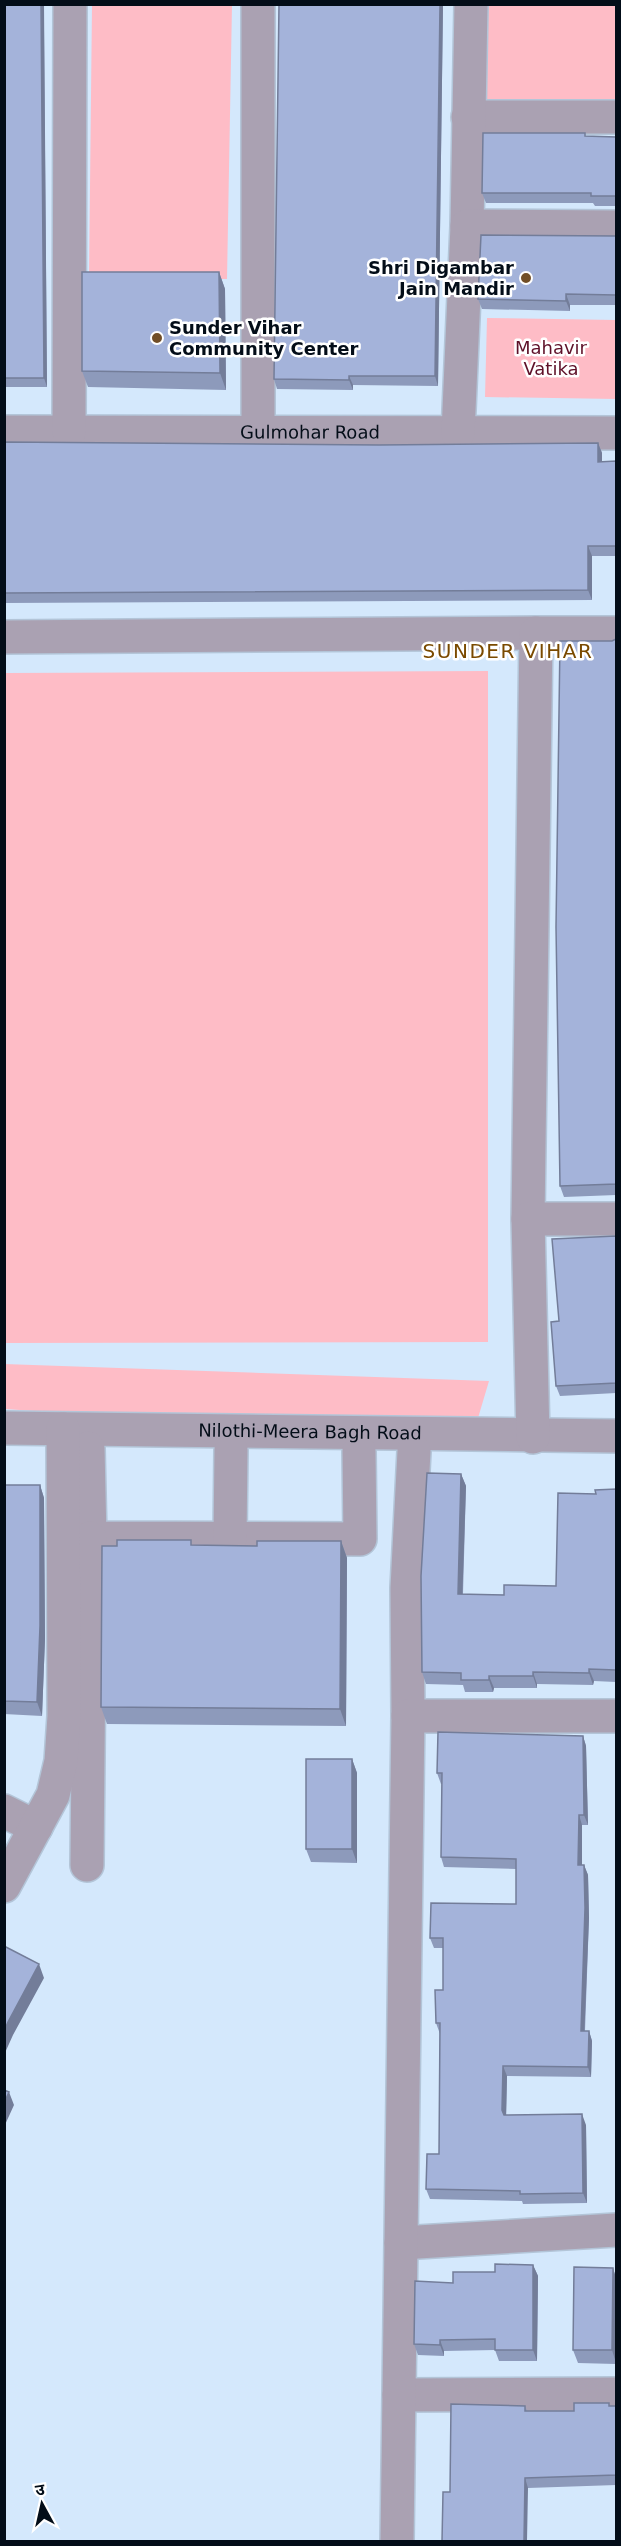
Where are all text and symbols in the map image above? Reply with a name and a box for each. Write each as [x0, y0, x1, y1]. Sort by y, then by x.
place label: Shri Digambar Jain Mandir [368, 257, 514, 299]
marker: Shri Digambar Jain Mandir [519, 271, 533, 285]
place label: Sunder Vihar Community Center [169, 317, 359, 359]
marker: Sunder Vihar Community Center [150, 331, 164, 345]
park label: Mahavir Vatika [515, 337, 588, 379]
street label: Gulmohar Road [240, 421, 380, 443]
district label: SUNDER VIHAR [423, 639, 593, 663]
street label: Nilothi-Meera Bagh Road [198, 1420, 422, 1443]
north arrow [12, 2474, 72, 2534]
text: उ [34, 2479, 47, 2500]

